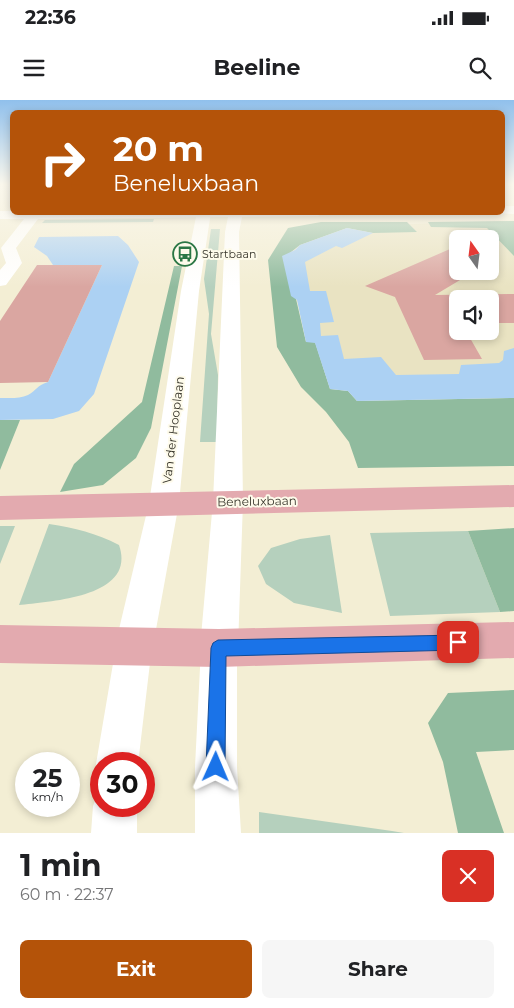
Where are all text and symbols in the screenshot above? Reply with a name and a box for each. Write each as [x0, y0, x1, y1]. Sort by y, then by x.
text: 22:36 [25, 6, 76, 29]
icon: menu [20, 54, 48, 82]
text: Beeline [213, 54, 301, 81]
icon: search [466, 54, 494, 82]
text: 20 m [113, 127, 204, 170]
icon: right [30, 130, 95, 195]
text: Beneluxbaan [113, 170, 259, 197]
north arrow [449, 230, 499, 280]
map controls [449, 230, 499, 340]
bus stop icon: Startbaan [172, 241, 198, 267]
place label: Startbaan [202, 247, 256, 261]
button: sound [449, 290, 499, 340]
street label: Van der Hooplaan [159, 376, 187, 484]
street label: Beneluxbaan [217, 493, 297, 509]
pin [437, 621, 479, 663]
icon: arrive [444, 628, 472, 656]
position arrow [189, 740, 241, 792]
speed limit sign: 30 [90, 752, 155, 817]
text: 25 [33, 763, 62, 793]
text: km/h [31, 789, 64, 804]
text: 1 min [20, 847, 101, 884]
button: close [442, 850, 494, 902]
text: 60 m · 22:37 [20, 885, 114, 904]
button: Exit [20, 940, 252, 998]
button: Share [262, 940, 494, 998]

